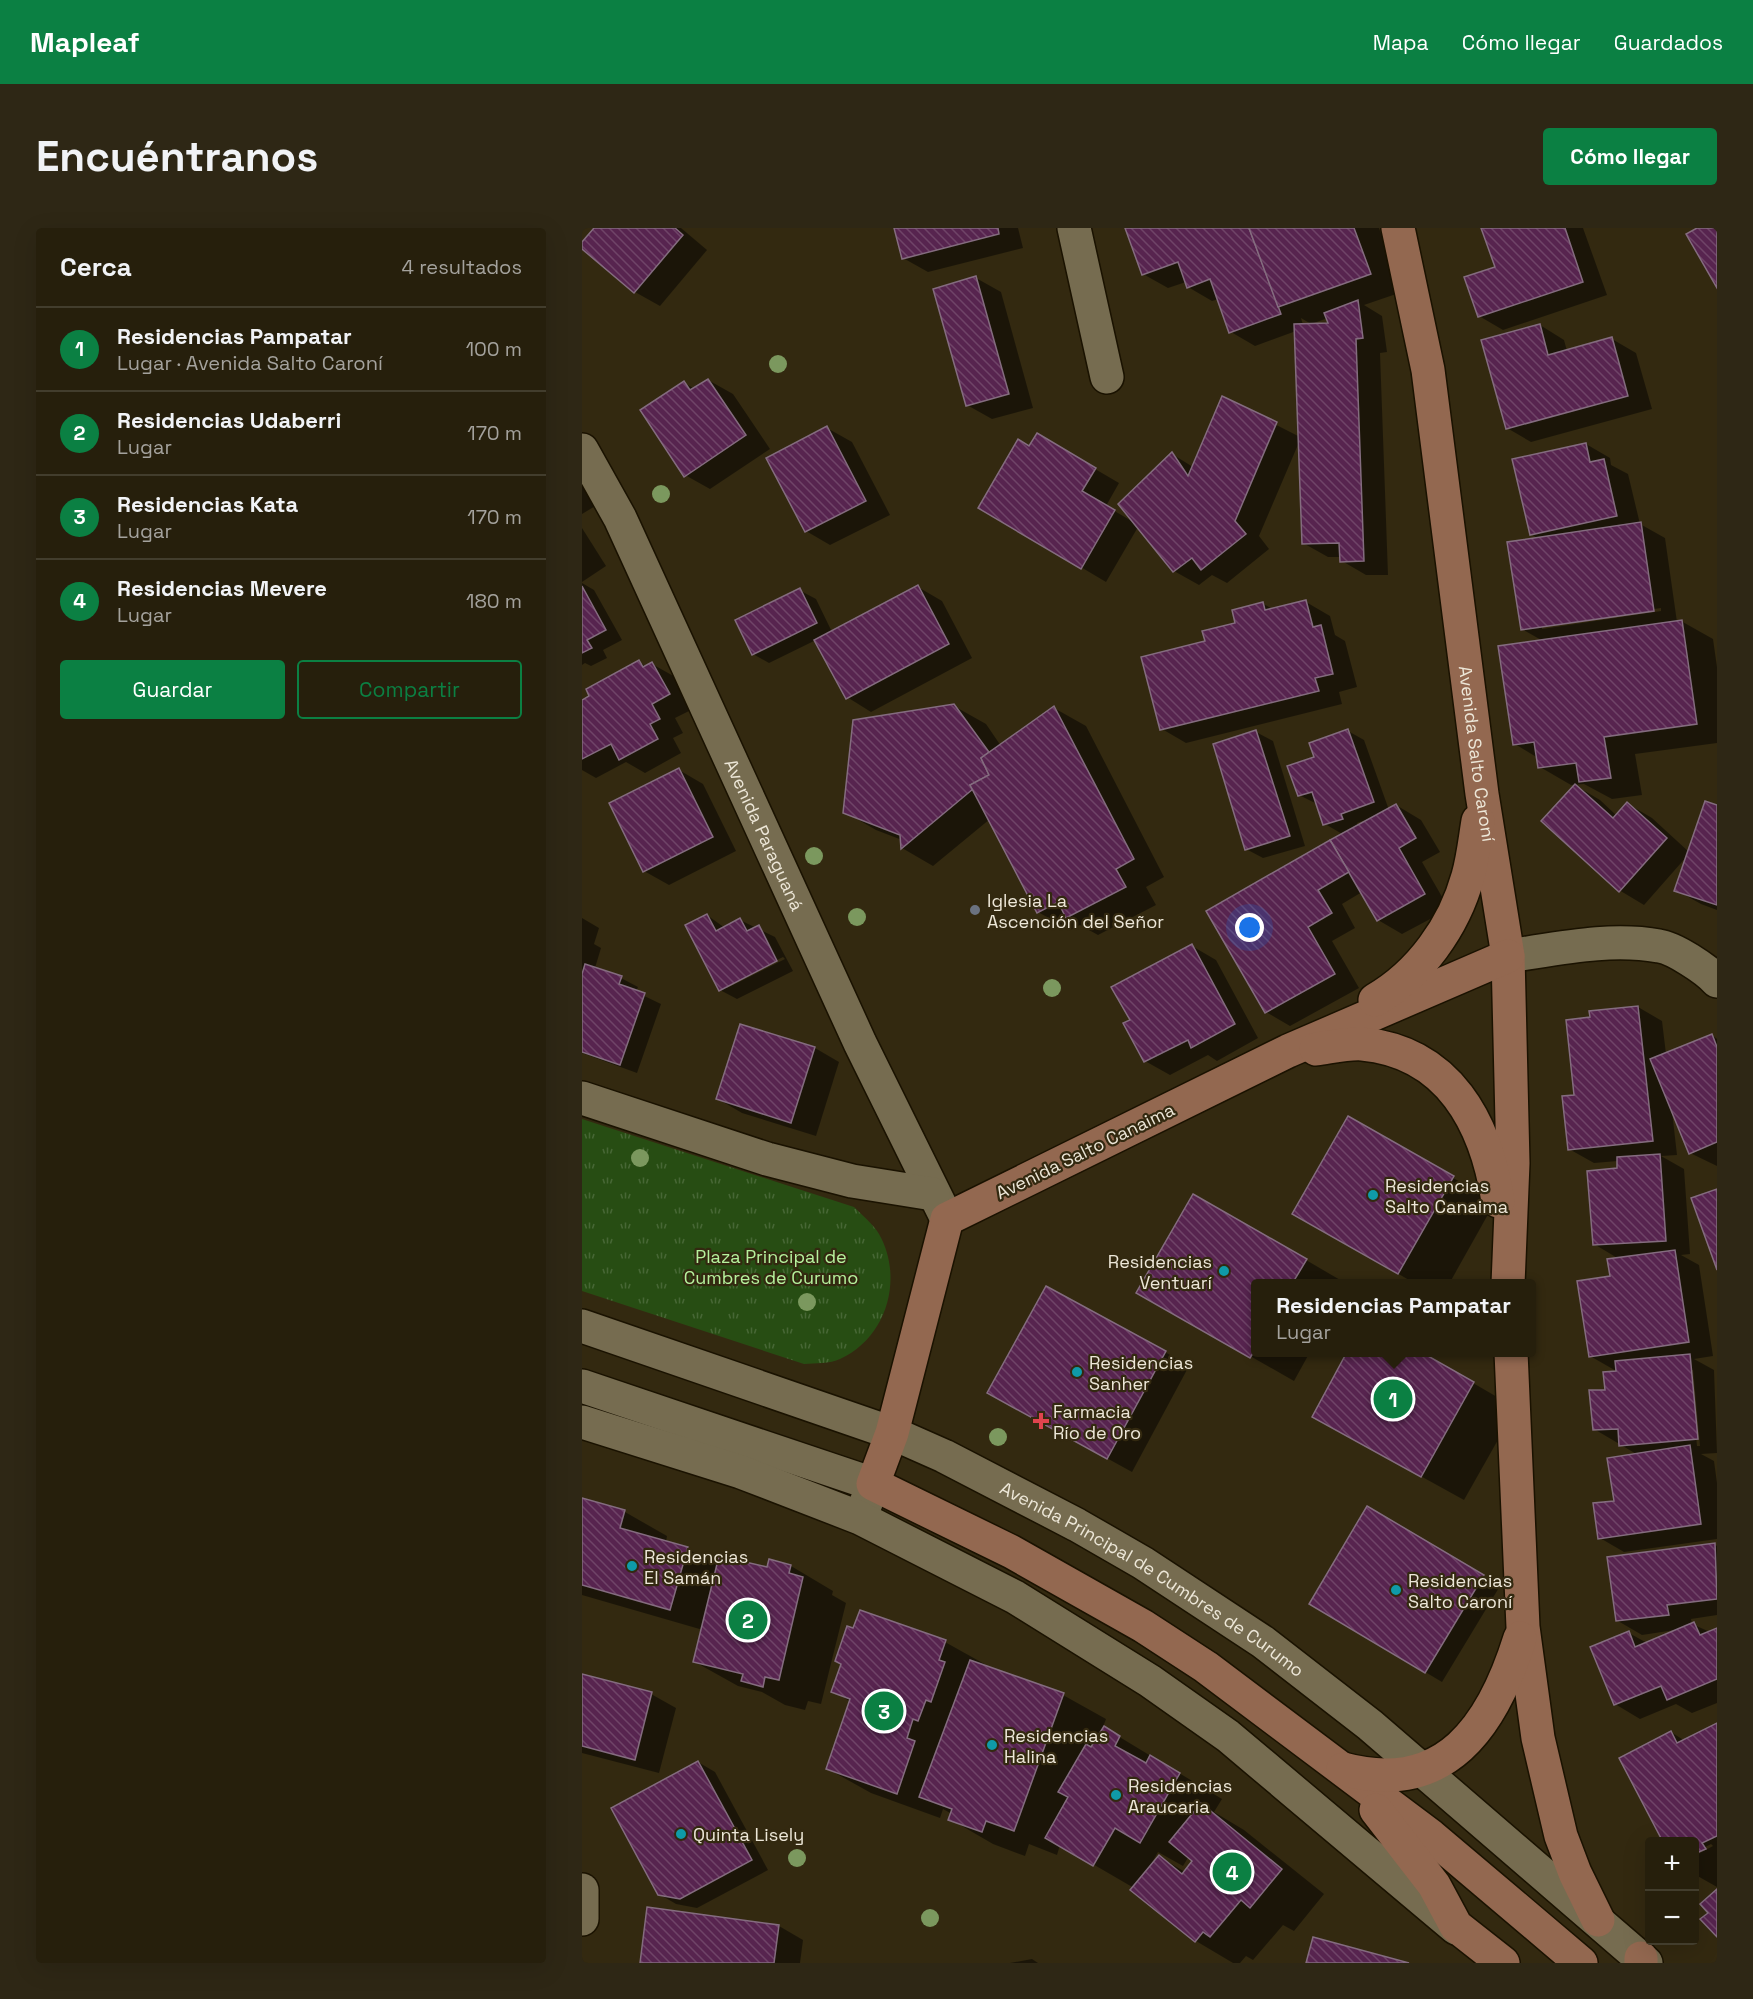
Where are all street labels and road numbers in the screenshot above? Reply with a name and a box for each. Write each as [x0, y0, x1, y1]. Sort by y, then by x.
street label: Avenida Salto Caroní [1454, 664, 1501, 844]
street label: Avenida Paraguaná [720, 755, 809, 914]
street label: Avenida Salto Canaima [992, 1098, 1178, 1204]
street label: Avenida Principal de Cumbres de Curumo [997, 1476, 1309, 1681]

